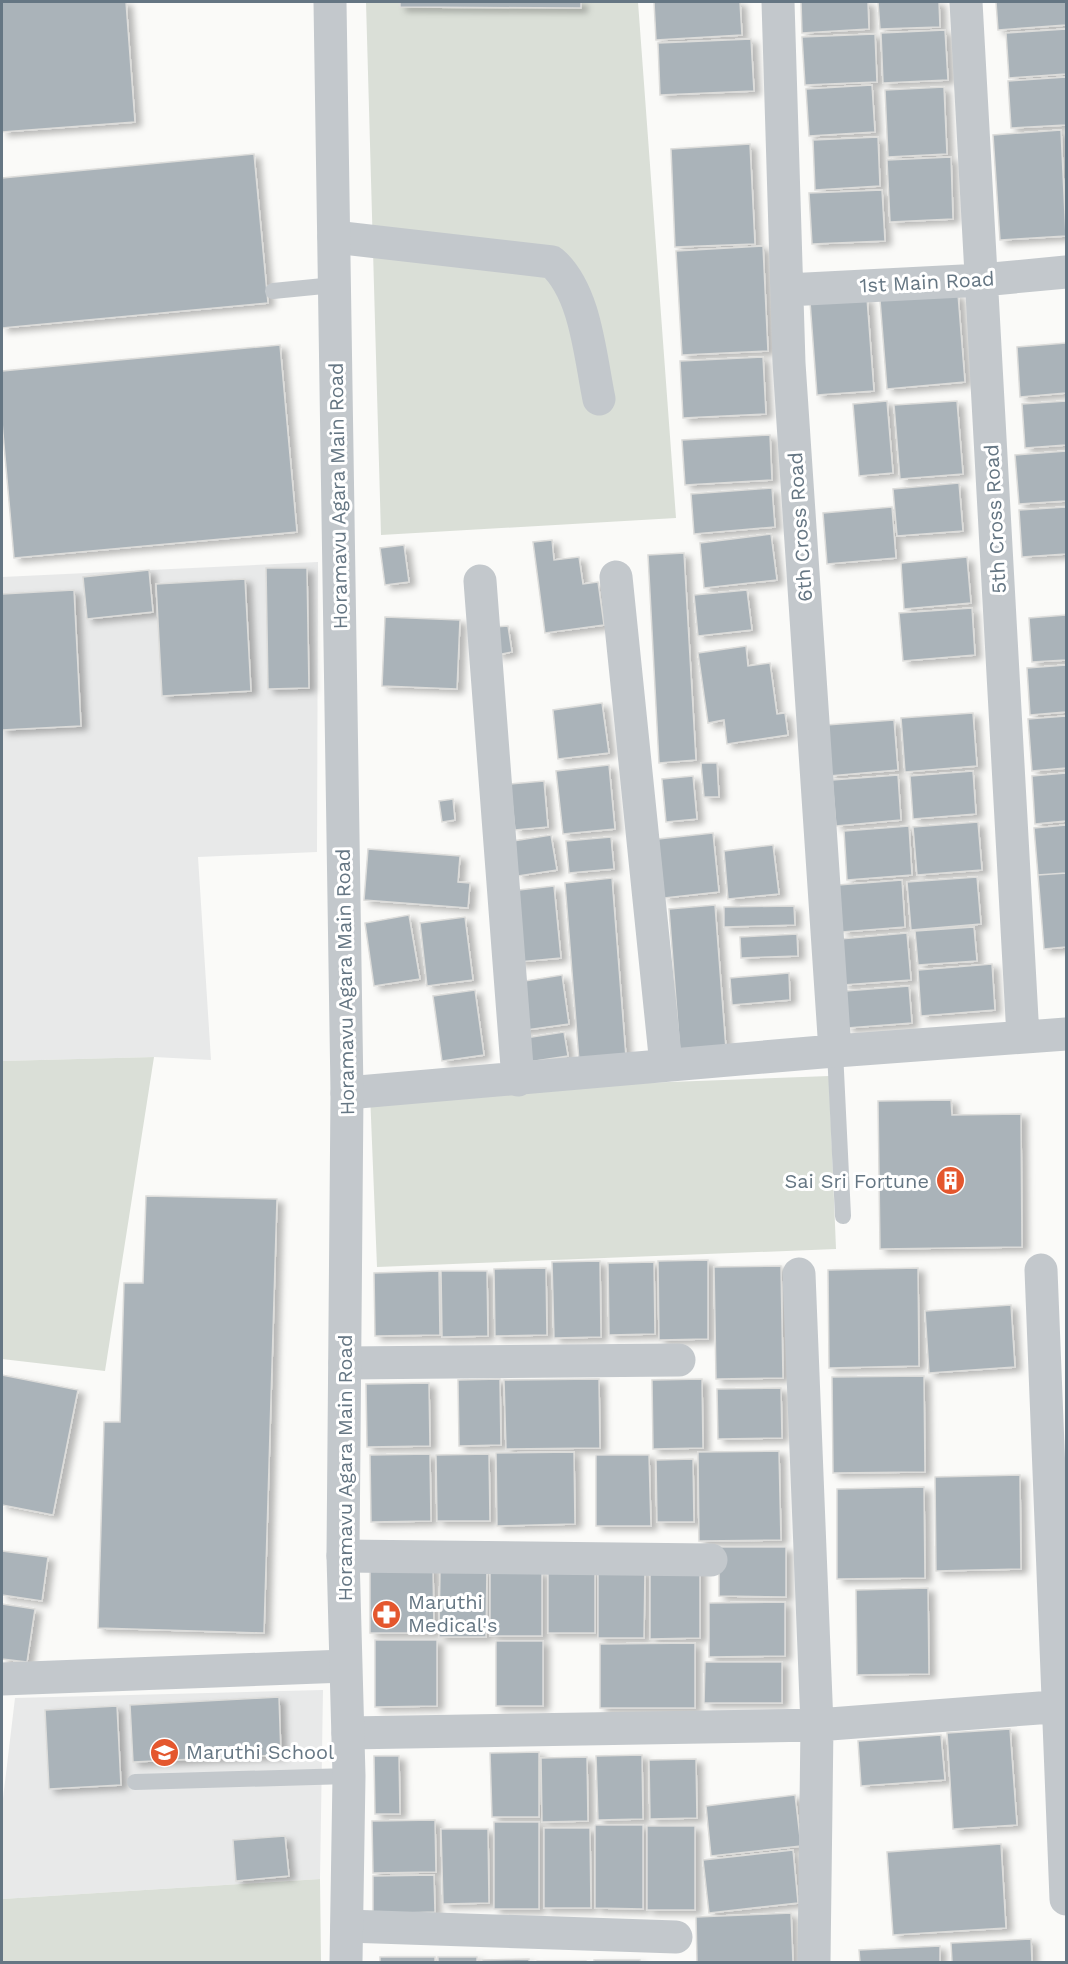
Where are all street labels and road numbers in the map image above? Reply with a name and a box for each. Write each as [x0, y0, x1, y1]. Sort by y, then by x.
street label: 1st Main Road [859, 266, 995, 298]
street label: Horamavu Agara Main Road [324, 362, 352, 630]
street label: 5th Cross Road [979, 444, 1011, 594]
street label: 6th Cross Road [783, 451, 817, 603]
street label: Horamavu Agara Main Road [331, 848, 359, 1116]
street label: Horamavu Agara Main Road [333, 1335, 357, 1601]

